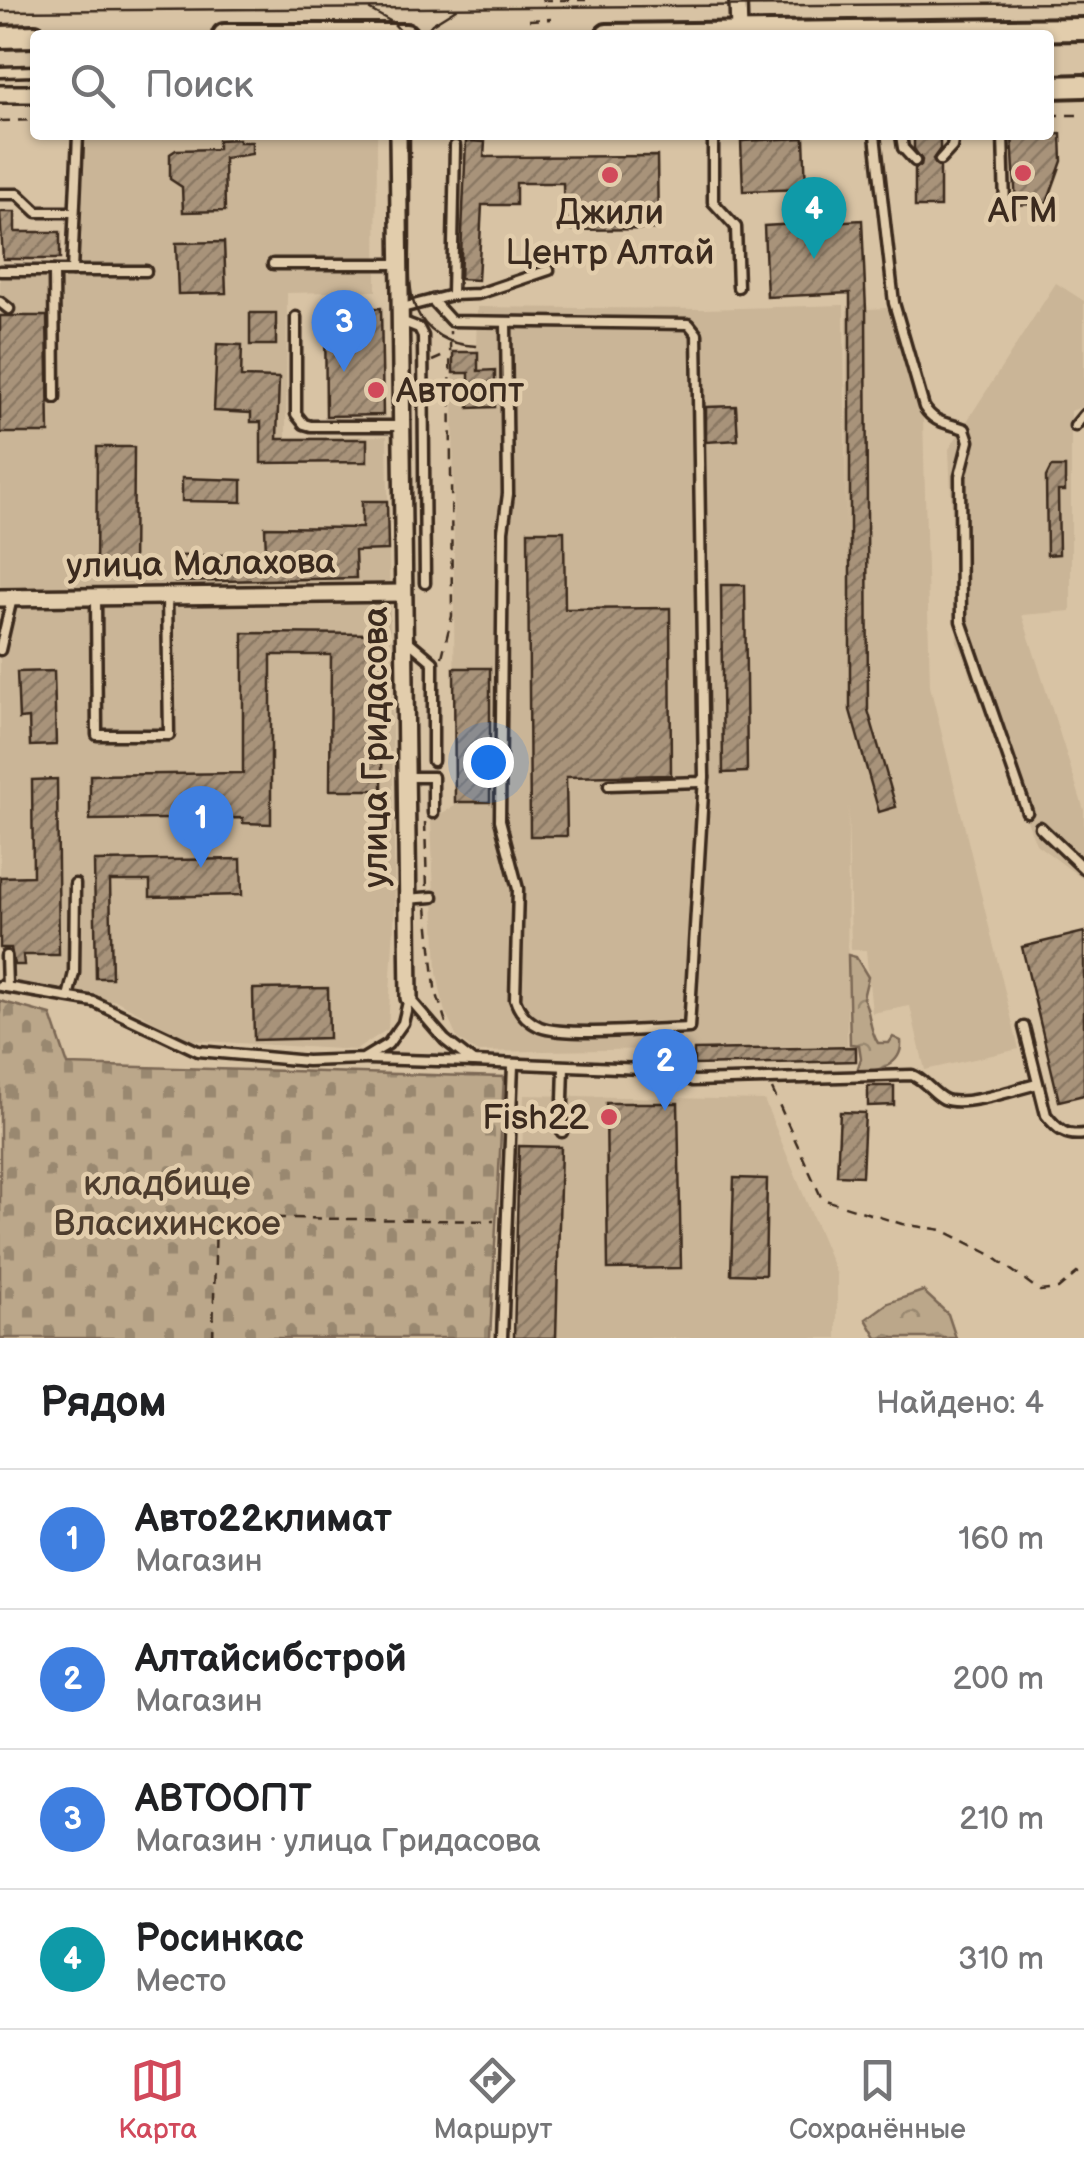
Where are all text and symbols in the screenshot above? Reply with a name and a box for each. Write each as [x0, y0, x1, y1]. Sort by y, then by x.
search box [30, 30, 1054, 140]
icon: search [65, 58, 120, 113]
text: Поиск [145, 63, 253, 108]
marker: АГМ [1012, 162, 1034, 184]
marker: Джили Центр Алтай [599, 164, 621, 186]
pin: 4 [782, 176, 846, 259]
place label: АГМ [987, 190, 1058, 233]
place label: Джили Центр Алтай [506, 192, 714, 275]
pin: 3 [312, 290, 376, 372]
place label: Автоопт [395, 370, 524, 413]
marker: Автоопт [365, 379, 387, 401]
street label: улица Малахова [66, 541, 336, 588]
street label: улица Гридасова [355, 606, 398, 888]
your location [463, 737, 514, 788]
pin: 1 [168, 786, 234, 868]
pin: 2 [632, 1028, 698, 1111]
place label: Fish22 [482, 1097, 589, 1140]
marker: Fish22 [598, 1106, 620, 1128]
park label: кладбище Власихинское [53, 1163, 281, 1246]
text: Рядом [40, 1378, 167, 1429]
text: Найдено: 4 [876, 1384, 1044, 1423]
text: Авто22климат [135, 1497, 392, 1542]
text: 1 [66, 1520, 79, 1559]
text: 160 m [958, 1520, 1044, 1559]
text: Магазин [135, 1542, 263, 1581]
text: Алтайсибстрой [135, 1637, 407, 1682]
text: 2 [63, 1660, 82, 1699]
text: 200 m [952, 1660, 1044, 1699]
text: Магазин [135, 1682, 263, 1721]
text: АВТООПТ [135, 1777, 311, 1822]
text: 3 [63, 1800, 82, 1839]
text: 210 m [959, 1800, 1044, 1839]
text: Магазин · улица Гридасова [135, 1822, 541, 1861]
text: Росинкас [135, 1917, 304, 1962]
text: 4 [63, 1940, 82, 1979]
text: 310 m [958, 1940, 1044, 1979]
text: Место [135, 1962, 226, 2001]
tab: Карта [118, 2053, 197, 2146]
tab: Маршрут [433, 2053, 553, 2146]
tab: Сохранённые [789, 2053, 966, 2146]

